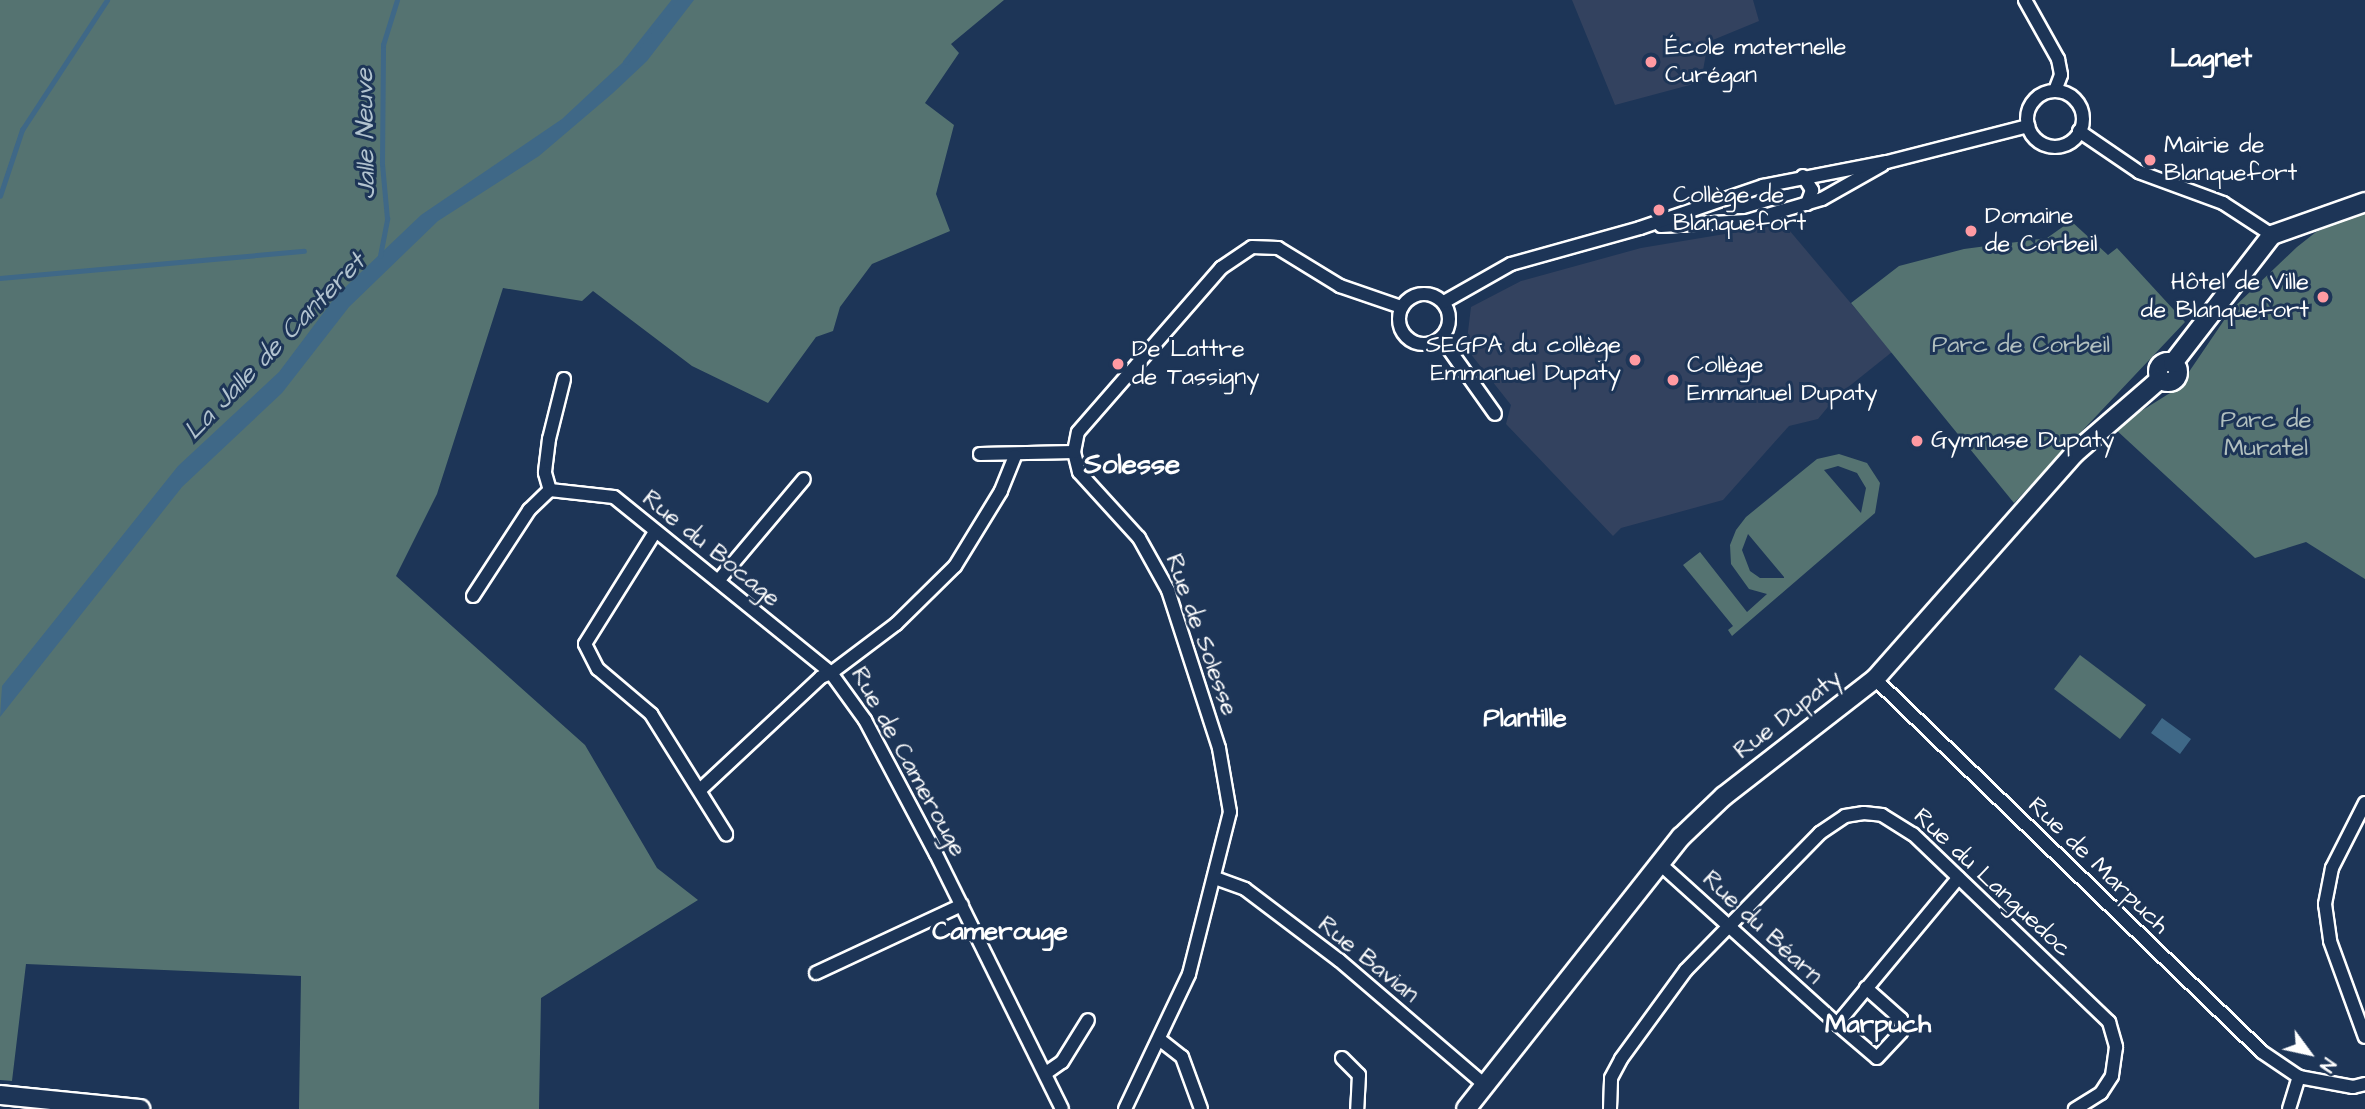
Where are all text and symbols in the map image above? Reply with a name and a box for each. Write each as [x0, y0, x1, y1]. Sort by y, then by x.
place label: École maternelle Curégan [1665, 34, 1847, 90]
district label: Lagnet [2170, 43, 2252, 75]
marker: École maternelle Curégan [1643, 54, 1659, 70]
water label: Jalle Neuve [349, 68, 383, 200]
place label: Mairie de Blanquefort [2164, 132, 2297, 188]
marker: Mairie de Blanquefort [2142, 152, 2158, 168]
place label: Collège de Blanquefort [1673, 182, 1806, 238]
marker: Collège de Blanquefort [1651, 202, 1667, 218]
place label: Domaine de Corbeil [1985, 203, 2098, 259]
marker: Domaine de Corbeil [1963, 223, 1979, 239]
water label: La Jalle de Canteret [178, 247, 372, 447]
place label: Hôtel de Ville de Blanquefort [2141, 269, 2309, 325]
marker: Hôtel de Ville de Blanquefort [2315, 289, 2331, 305]
place label: SEGPA du collège Emmanuel Dupaty [1426, 332, 1621, 388]
park label: Parc de Corbeil [1932, 332, 2110, 360]
place label: De Lattre de Tassigny [1132, 336, 1259, 392]
marker: SEGPA du collège Emmanuel Dupaty [1627, 352, 1643, 368]
place label: Collège Emmanuel Dupaty [1687, 352, 1878, 408]
marker: De Lattre de Tassigny [1110, 356, 1126, 372]
marker: Collège Emmanuel Dupaty [1665, 372, 1681, 388]
park label: Parc de Muratel [2221, 407, 2311, 463]
place label: Gymnase Dupaty [1931, 427, 2115, 455]
marker: Gymnase Dupaty [1909, 433, 1925, 449]
district label: Solesse [1084, 448, 1180, 482]
street label: Rue du Bocage [636, 485, 786, 613]
street label: Rue de Solesse [1158, 550, 1244, 720]
street label: Rue de Camerouge [844, 662, 972, 862]
street label: Rue Dupaty [1729, 664, 1847, 766]
district label: Plantille [1483, 703, 1567, 735]
street label: Rue de Marpuch [2022, 791, 2174, 941]
street label: Rue du Languedoc [1907, 802, 2077, 964]
street label: Rue du Béarn [1696, 865, 1828, 991]
street label: Rue Bavian [1312, 911, 1424, 1009]
district label: Camerouge [932, 916, 1068, 948]
district label: Marpuch [1825, 1009, 1931, 1041]
north arrow [2274, 1018, 2344, 1088]
text: N [2312, 1052, 2342, 1077]

